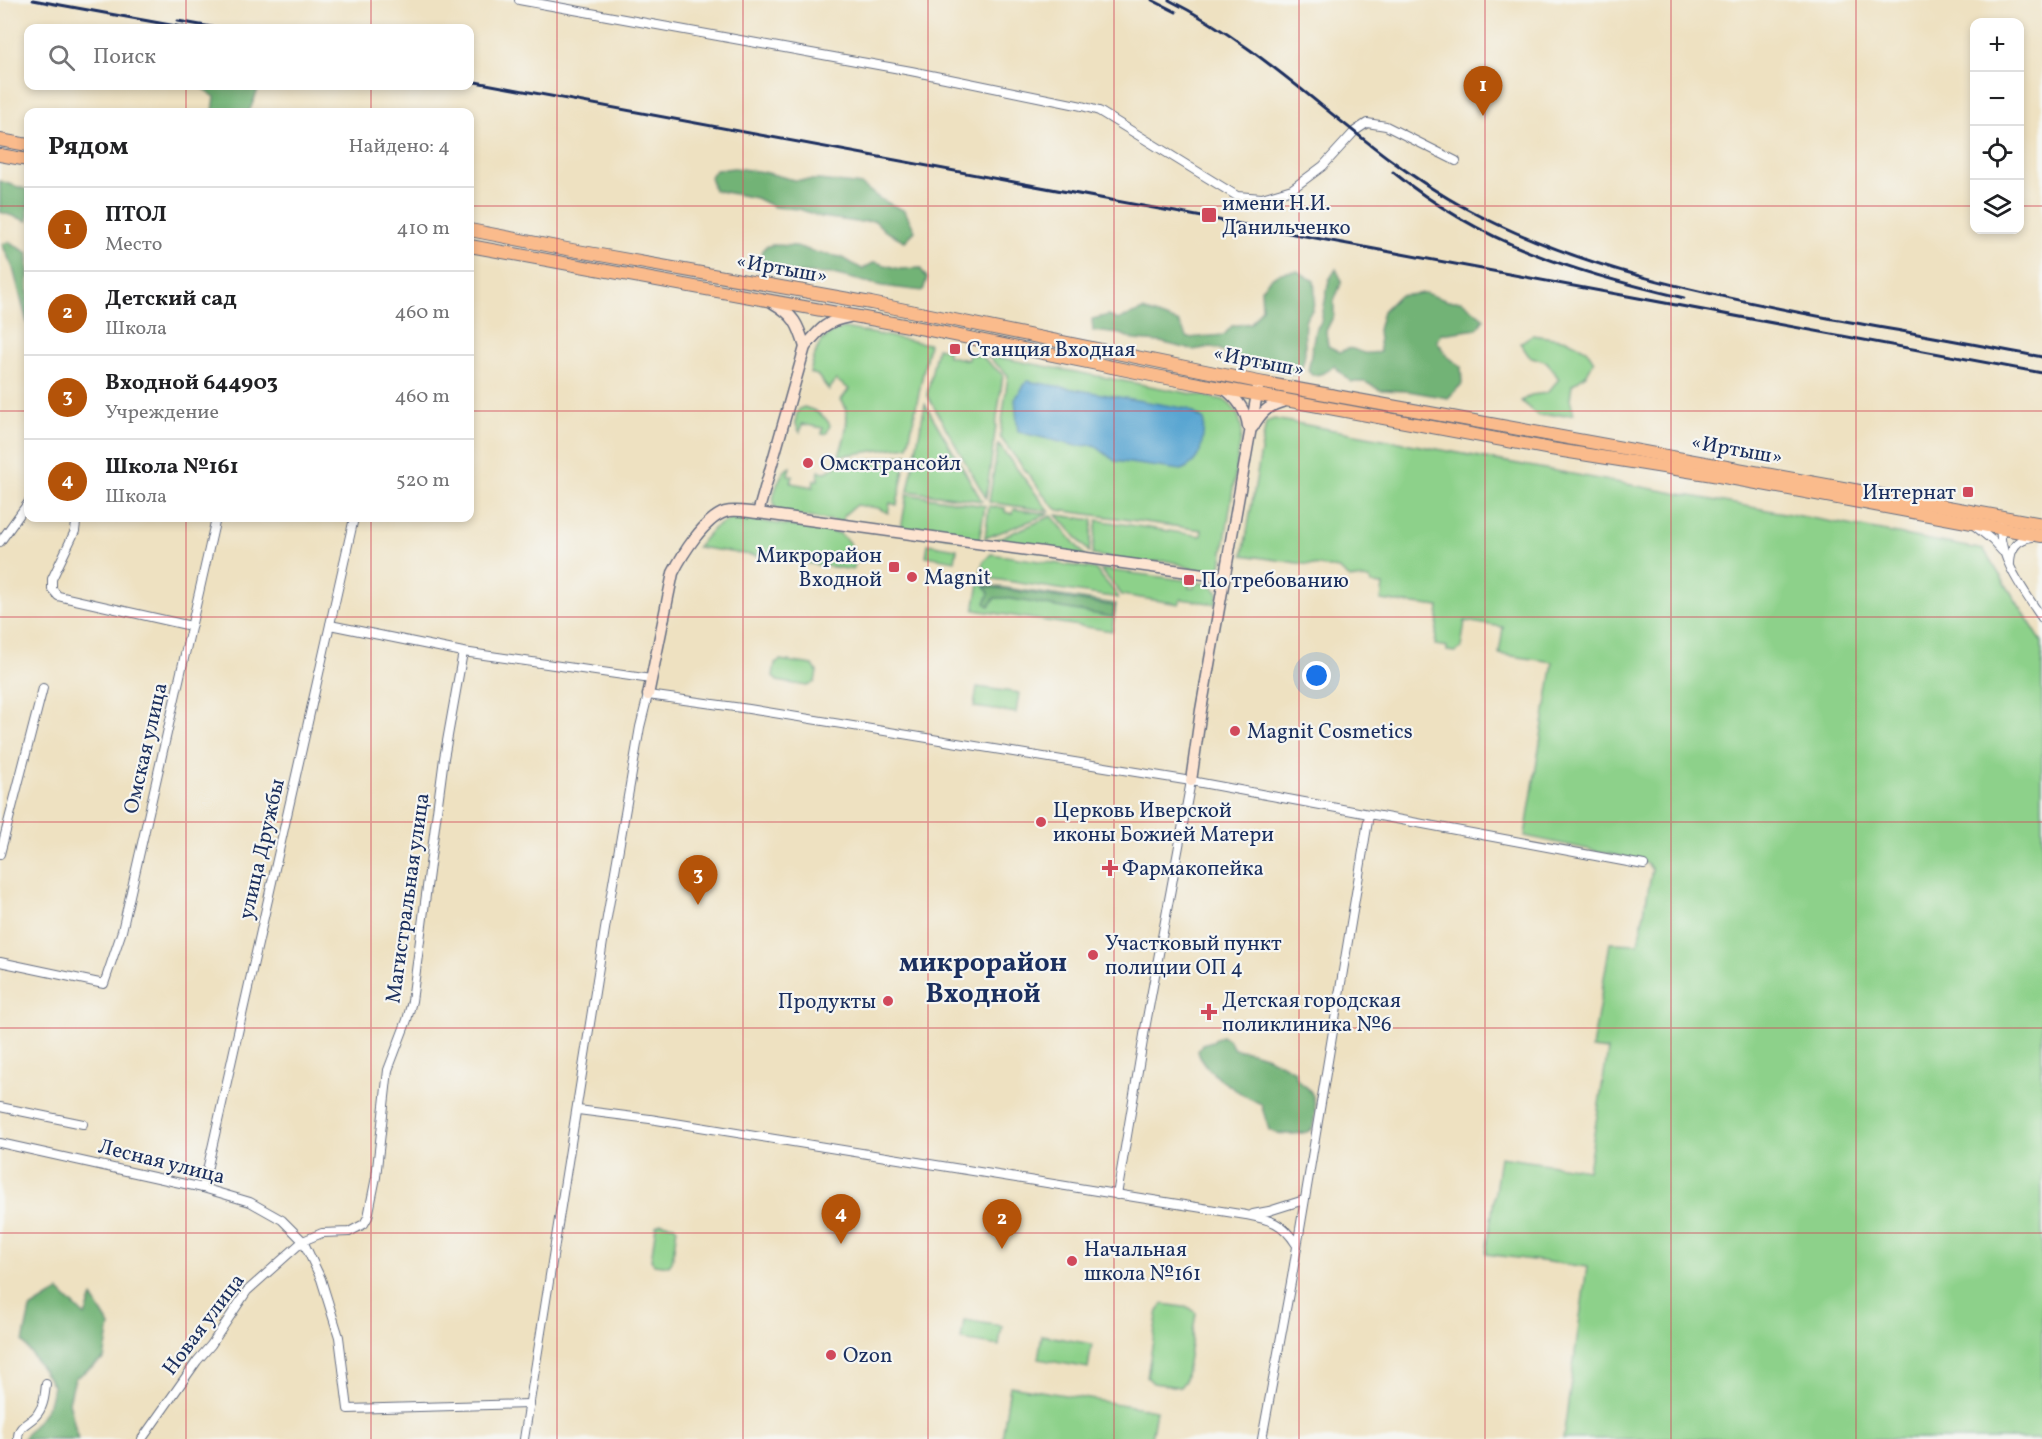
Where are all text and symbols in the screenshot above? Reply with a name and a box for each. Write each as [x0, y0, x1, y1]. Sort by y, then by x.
map controls [1970, 18, 2024, 234]
button: + [1970, 18, 2024, 72]
search box [24, 24, 474, 90]
icon: search [45, 41, 78, 74]
text: Поиск [93, 42, 156, 73]
pin: 1 [1464, 66, 1502, 116]
button: − [1970, 72, 2024, 126]
button: locate [1970, 126, 2024, 180]
text: Рядом [48, 129, 128, 165]
text: Найдено: 4 [349, 133, 450, 161]
button: layers [1970, 180, 2024, 234]
place label: имени Н.И. Данильченко [1222, 190, 1351, 243]
text: ПТОЛ [105, 200, 167, 231]
marker: имени Н.И. Данильченко [1200, 206, 1218, 224]
text: 1 [63, 215, 72, 243]
text: 410 m [397, 215, 450, 243]
text: Место [105, 231, 162, 259]
street label: «Иртыш» [734, 247, 830, 292]
text: Детский сад [105, 284, 237, 315]
text: 2 [62, 299, 73, 327]
text: 460 m [394, 299, 450, 327]
text: Школа [105, 315, 167, 343]
place label: Станция Входная [967, 336, 1136, 365]
street label: «Иртыш» [1211, 339, 1307, 385]
marker: Станция Входная [948, 342, 962, 356]
text: Входной 644903 [105, 368, 278, 399]
text: 3 [62, 383, 73, 411]
text: 460 m [394, 383, 450, 411]
text: Учреждение [105, 399, 219, 427]
street label: «Иртыш» [1689, 428, 1785, 473]
place label: Омсктрансойл [820, 450, 961, 479]
text: Школа №161 [105, 452, 239, 483]
marker: Омсктрансойл [801, 456, 815, 470]
text: 4 [61, 467, 74, 495]
text: 520 m [396, 467, 450, 495]
place label: Интернат [1862, 479, 1956, 508]
text: Школа [105, 483, 167, 511]
marker: Интернат [1961, 485, 1975, 499]
place label: Микрорайон Входной [756, 542, 882, 595]
marker: Микрорайон Входной [887, 560, 901, 574]
place label: Magnit [924, 564, 991, 593]
place label: По требованию [1201, 567, 1349, 596]
marker: Magnit [905, 570, 919, 584]
marker: По требованию [1182, 573, 1196, 587]
your location [1302, 661, 1331, 690]
street label: Омская улица [117, 680, 176, 817]
place label: Magnit Cosmetics [1247, 718, 1413, 747]
marker: Magnit Cosmetics [1228, 724, 1242, 738]
street label: улица Дружбы [232, 776, 293, 923]
street label: Магистральная улица [379, 791, 438, 1005]
place label: Церковь Иверской иконы Божией Матери [1053, 797, 1274, 850]
marker: Церковь Иверской иконы Божией Матери [1034, 815, 1048, 829]
place label: Фармакопейка [1122, 855, 1264, 884]
pin: 3 [678, 856, 718, 905]
marker: Фармакопейка [1103, 861, 1117, 875]
place label: Участковый пункт полиции ОП 4 [1105, 930, 1282, 983]
district label: микрорайон Входной [899, 945, 1067, 1014]
marker: Участковый пункт полиции ОП 4 [1086, 948, 1100, 962]
place label: Детская городская поликлиника №6 [1222, 987, 1401, 1040]
place label: Продукты [778, 988, 876, 1017]
marker: Продукты [881, 994, 895, 1008]
marker: Детская городская поликлиника №6 [1200, 1003, 1218, 1021]
street label: Лесная улица [95, 1133, 228, 1192]
pin: 4 [822, 1194, 860, 1244]
pin: 2 [982, 1200, 1022, 1249]
place label: Начальная школа №161 [1084, 1236, 1201, 1289]
marker: Начальная школа №161 [1065, 1254, 1079, 1268]
street label: Новая улица [156, 1268, 252, 1382]
place label: Ozon [843, 1342, 893, 1371]
marker: Ozon [824, 1348, 838, 1362]

